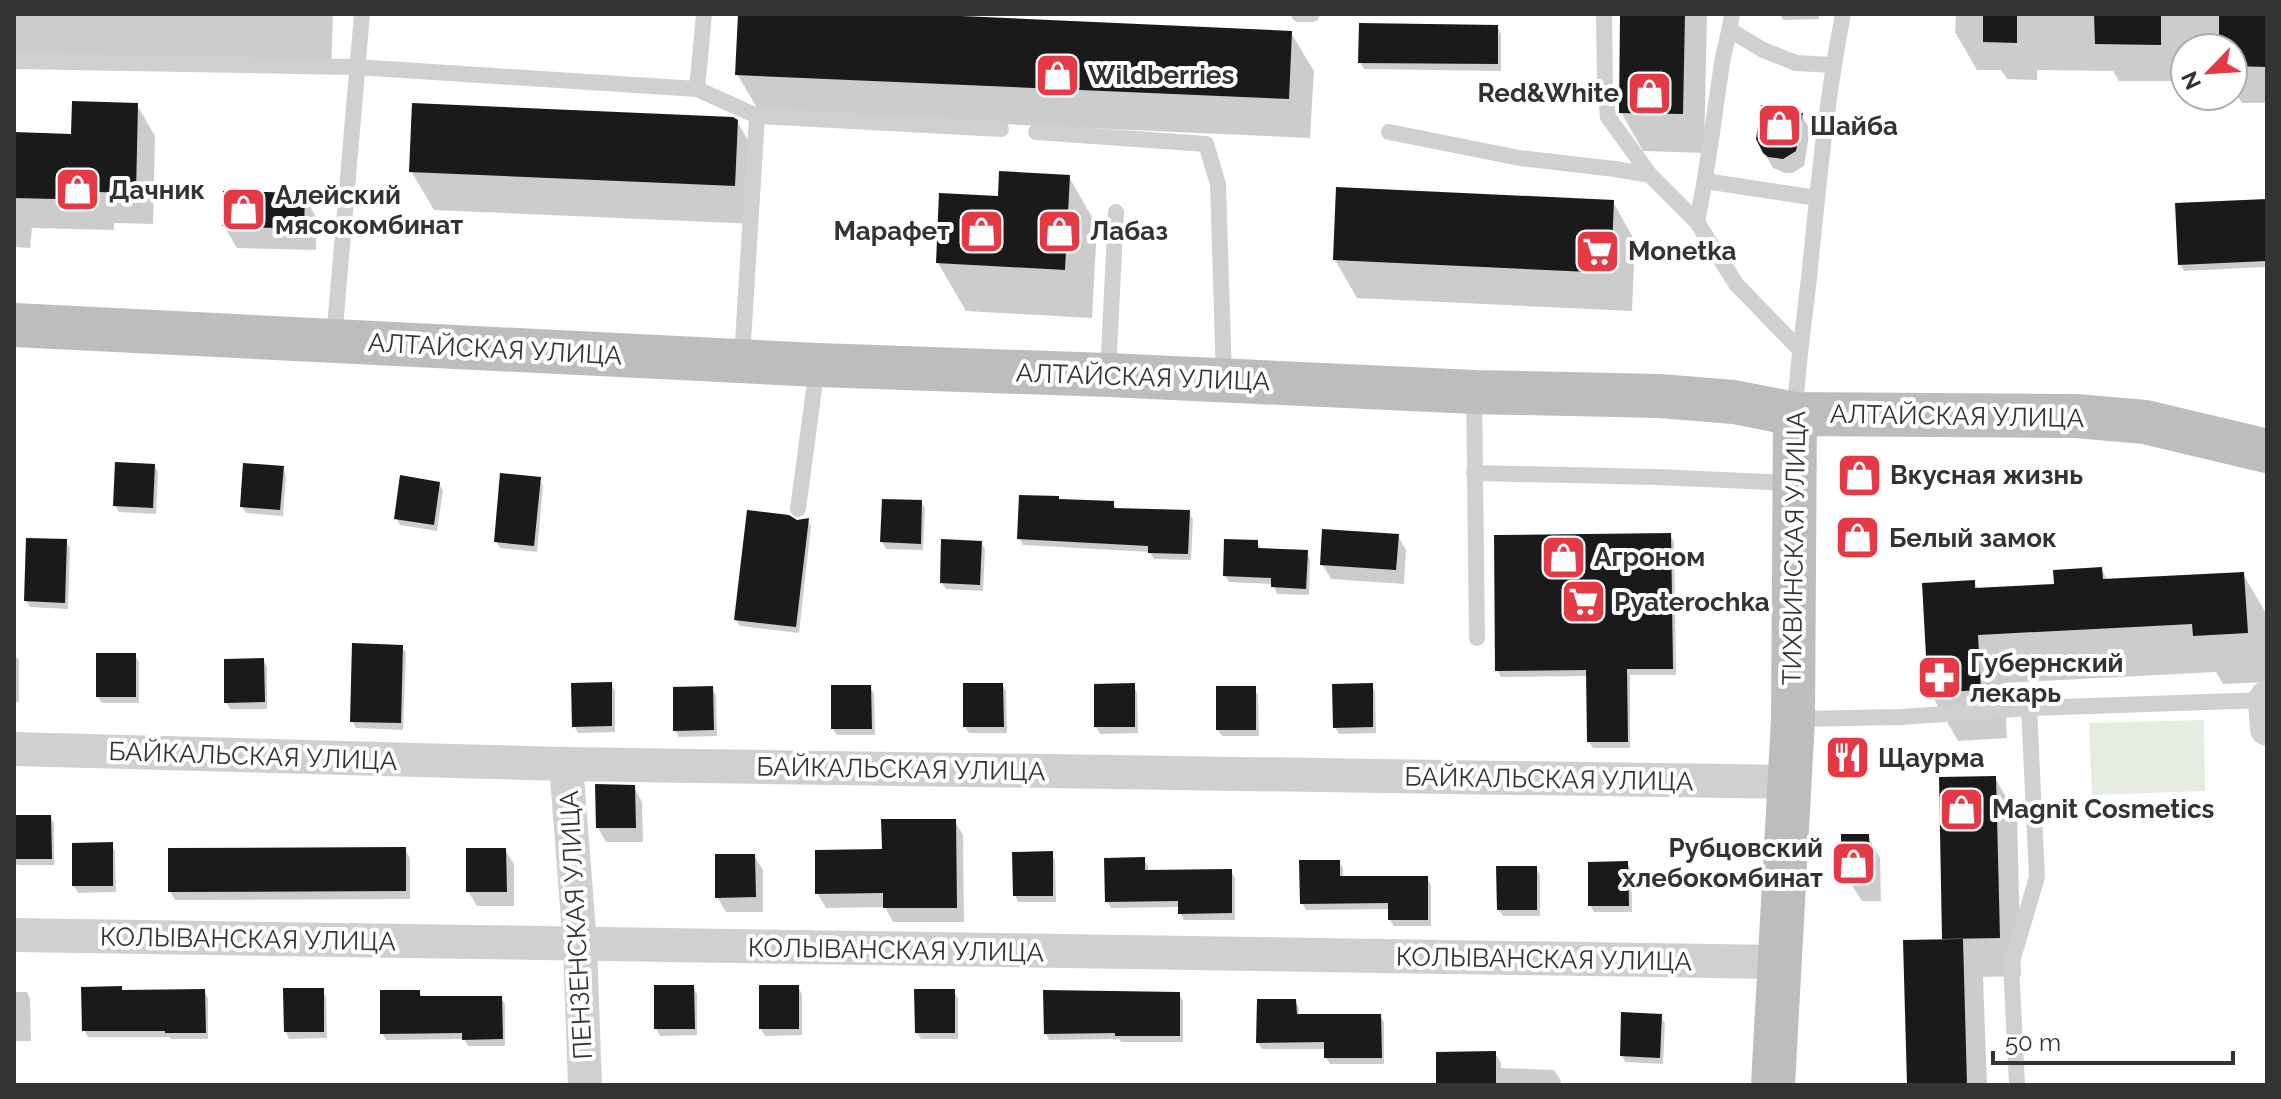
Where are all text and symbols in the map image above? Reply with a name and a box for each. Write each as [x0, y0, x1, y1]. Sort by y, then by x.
north arrow [2169, 32, 2249, 112]
shop icon: Wildberries [1033, 51, 1081, 99]
place label: Wildberries [1088, 60, 1234, 90]
text: N [2176, 67, 2206, 94]
shop icon: Red&White [1626, 69, 1674, 117]
place label: Red&White [1478, 78, 1619, 108]
shop icon: Шайба [1755, 102, 1803, 150]
place label: Шайба [1810, 111, 1898, 141]
shop icon: Дачник [54, 166, 102, 214]
place label: Дачник [109, 175, 205, 205]
place label: Алейский мясокомбинат [275, 180, 463, 240]
shop icon: Алейский мясокомбинат [220, 186, 268, 234]
shop icon: Марафет [957, 207, 1005, 255]
shop icon: Лабаз [1035, 207, 1083, 255]
place label: Марафет [833, 216, 950, 246]
place label: Лабаз [1090, 216, 1168, 246]
supermarket icon: Monetka [1573, 227, 1621, 275]
place label: Monetka [1628, 236, 1737, 266]
street label: АЛТАЙСКАЯ УЛИЦА [367, 327, 623, 371]
street label: АЛТАЙСКАЯ УЛИЦА [1015, 358, 1271, 396]
street label: АЛТАЙСКАЯ УЛИЦА [1830, 399, 2085, 433]
street label: ТИХВИНСКАЯ УЛИЦА [1777, 410, 1811, 686]
shop icon: Вкусная жизнь [1835, 451, 1883, 499]
place label: Вкусная жизнь [1890, 460, 2083, 490]
shop icon: Белый замок [1834, 514, 1882, 562]
place label: Белый замок [1889, 523, 2057, 553]
shop icon: Агроном [1539, 533, 1587, 581]
place label: Агроном [1594, 542, 1705, 572]
supermarket icon: Pyaterochka [1559, 578, 1607, 626]
place label: Pyaterochka [1614, 587, 1770, 617]
place label: Губернский лекарь [1970, 648, 2124, 708]
pharmacy icon: Губернский лекарь [1915, 654, 1963, 702]
restaurant icon: Щаурма [1823, 734, 1871, 782]
street label: БАЙКАЛЬСКАЯ УЛИЦА [108, 736, 398, 776]
place label: Щаурма [1878, 743, 1984, 773]
street label: БАЙКАЛЬСКАЯ УЛИЦА [756, 751, 1046, 787]
street label: БАЙКАЛЬСКАЯ УЛИЦА [1404, 761, 1694, 797]
shop icon: Magnit Cosmetics [1937, 785, 1985, 833]
street label: ПЕНЗЕНСКАЯ УЛИЦА [554, 789, 598, 1060]
place label: Magnit Cosmetics [1992, 794, 2215, 824]
place label: Рубцовский хлебокомбинат [1622, 833, 1823, 893]
shop icon: Рубцовский хлебокомбинат [1830, 839, 1878, 887]
street label: КОЛЫВАНСКАЯ УЛИЦА [100, 921, 397, 957]
street label: КОЛЫВАНСКАЯ УЛИЦА [748, 932, 1045, 968]
street label: КОЛЫВАНСКАЯ УЛИЦА [1396, 941, 1693, 977]
scale bar [1993, 1015, 2233, 1065]
text: 50 m [2005, 1028, 2061, 1057]

